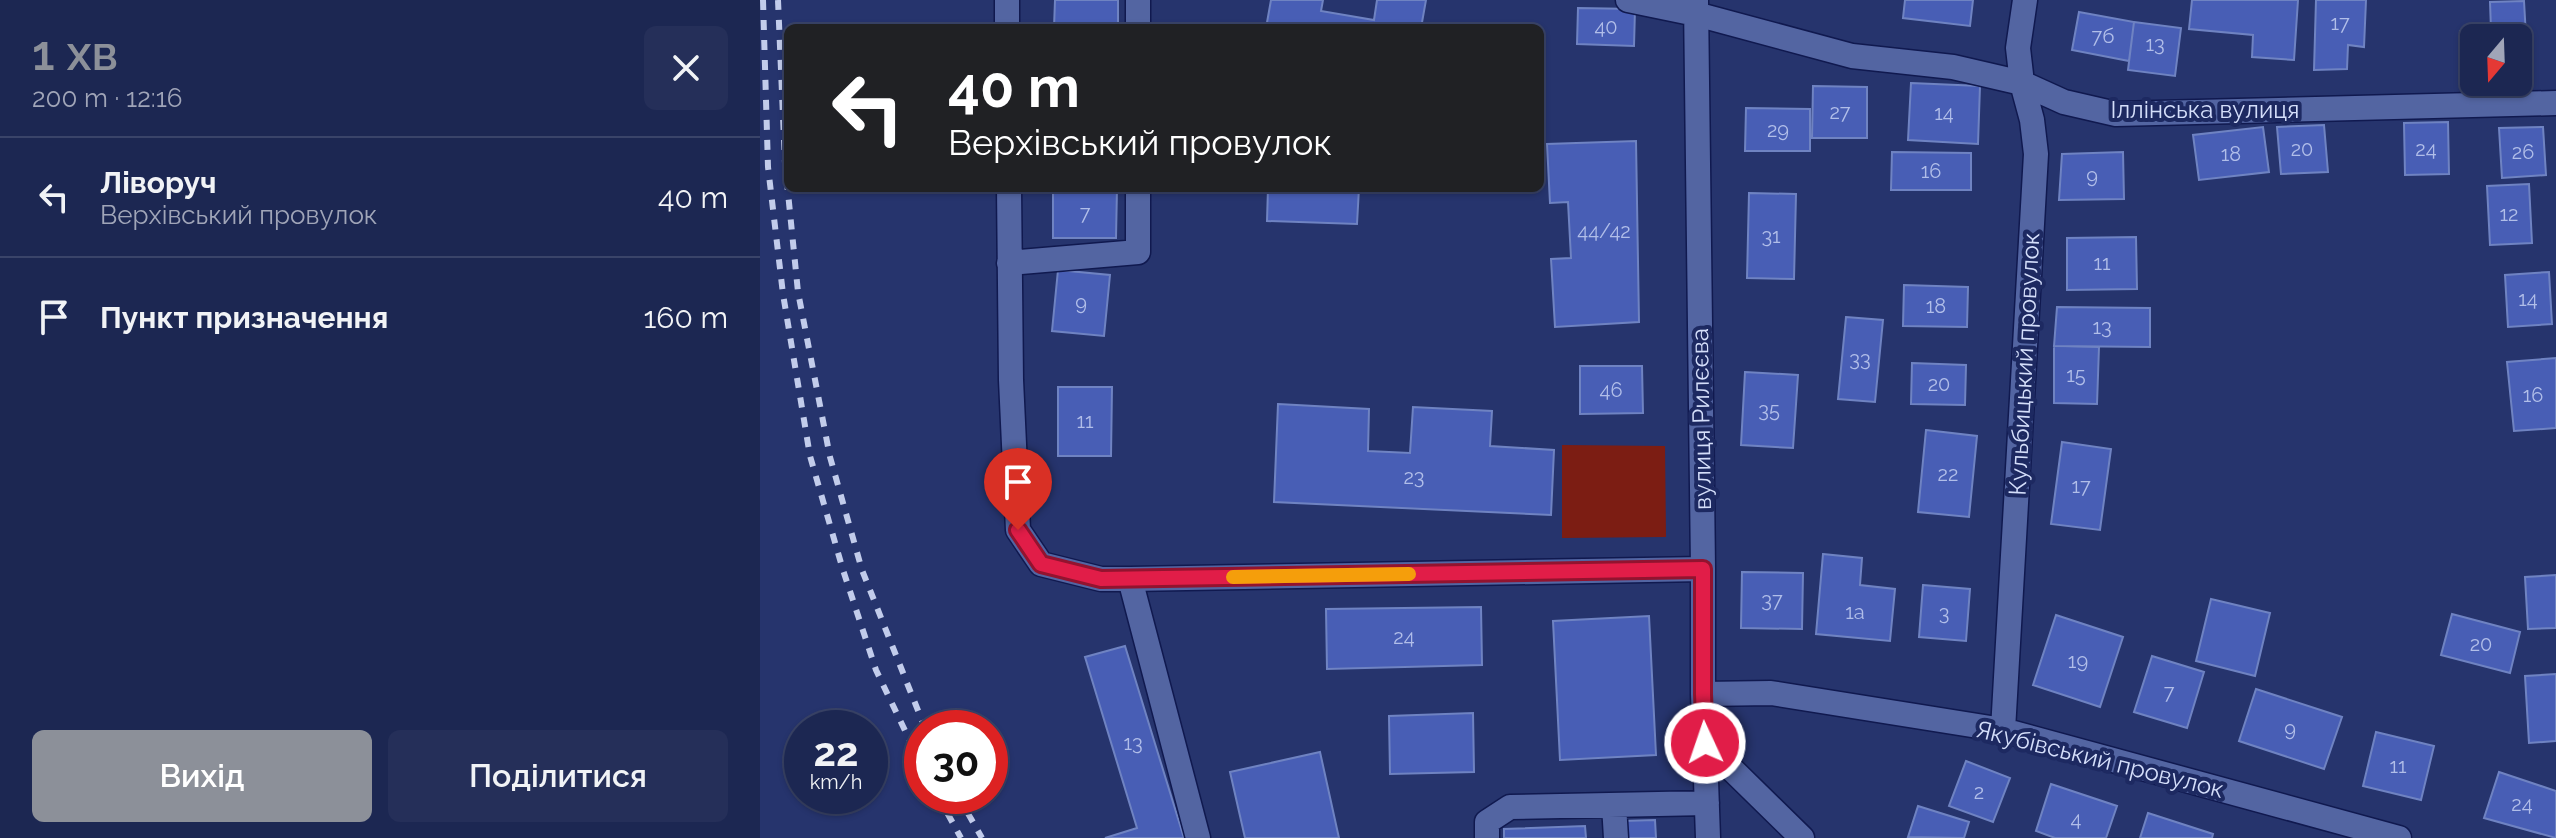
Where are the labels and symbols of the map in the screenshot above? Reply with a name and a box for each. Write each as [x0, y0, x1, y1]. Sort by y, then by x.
house number: 17 [2330, 11, 2350, 35]
house number: 40 [1594, 15, 1618, 39]
house number: 7б [2092, 24, 2114, 48]
north arrow [2460, 24, 2532, 96]
house number: 13 [2145, 32, 2165, 56]
street label: Іллінська вулиця [2110, 95, 2300, 124]
house number: 27 [1829, 100, 1851, 124]
house number: 14 [1934, 101, 1954, 125]
house number: 29 [1767, 118, 1789, 142]
house number: 20 [2291, 137, 2313, 161]
house number: 24 [2415, 137, 2437, 161]
house number: 26 [2512, 140, 2534, 164]
house number: 18 [2221, 142, 2241, 166]
house number: 16 [1921, 159, 1941, 183]
house number: 9 [2086, 164, 2098, 188]
house number: 7 [1080, 201, 1091, 225]
house number: 12 [2500, 202, 2518, 226]
house number: 44/42 [1577, 219, 1631, 243]
house number: 31 [1761, 224, 1781, 248]
street label: Кульбицький провулок [2003, 232, 2045, 496]
house number: 11 [2093, 251, 2111, 275]
house number: 14 [2518, 287, 2538, 311]
house number: 9 [1075, 291, 1087, 315]
house number: 18 [1926, 294, 1946, 318]
house number: 13 [2092, 315, 2112, 339]
street label: вулиця Рилєєва [1685, 328, 1717, 510]
house number: 33 [1849, 347, 1871, 371]
house number: 15 [2066, 363, 2086, 387]
house number: 20 [1928, 372, 1950, 396]
house number: 46 [1600, 378, 1622, 402]
house number: 16 [2523, 383, 2543, 407]
house number: 35 [1758, 398, 1780, 422]
house number: 11 [1076, 409, 1094, 433]
pin [984, 448, 1052, 530]
house number: 22 [1938, 462, 1958, 486]
house number: 23 [1403, 465, 1425, 489]
house number: 17 [2071, 474, 2091, 498]
house number: 37 [1761, 588, 1783, 612]
house number: 1а [1845, 600, 1865, 624]
house number: 3 [1939, 601, 1949, 625]
house number: 24 [1393, 625, 1415, 649]
house number: 20 [2470, 632, 2492, 656]
house number: 19 [2068, 649, 2088, 673]
house number: 7 [2164, 680, 2175, 704]
position arrow [1663, 701, 1747, 785]
speed limit sign: 30 [904, 710, 1008, 814]
street label: Якубівський провулок [1973, 714, 2227, 804]
house number: 9 [2284, 717, 2296, 741]
house number: 13 [1123, 731, 1143, 755]
house number: 11 [2389, 754, 2407, 778]
house number: 2 [1974, 780, 1984, 804]
house number: 24 [2511, 792, 2533, 816]
house number: 4 [2071, 807, 2082, 831]

